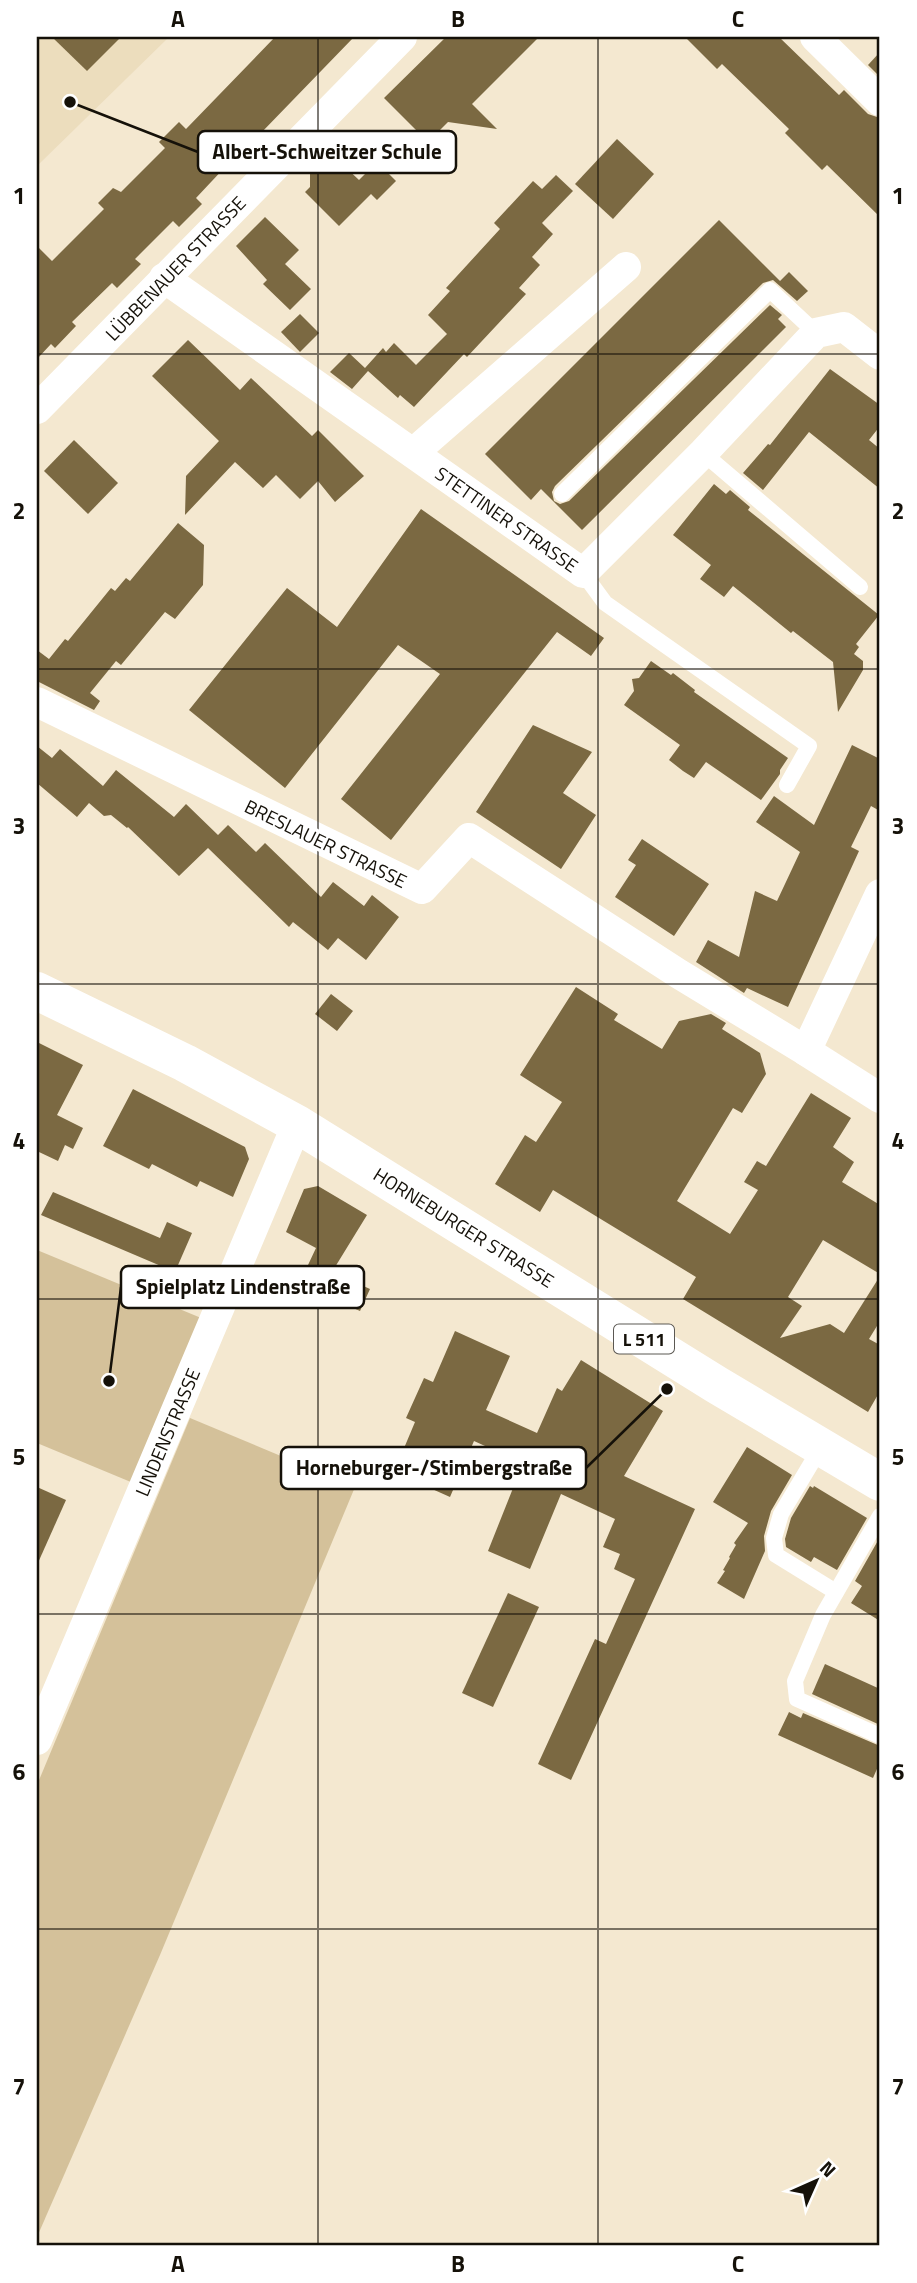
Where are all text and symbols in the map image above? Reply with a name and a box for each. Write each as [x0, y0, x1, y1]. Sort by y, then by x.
text: A [171, 1, 185, 36]
text: B [451, 1, 465, 36]
text: C [732, 1, 744, 36]
callout: Albert-Schweitzer Schule [198, 131, 456, 173]
text: Albert-Schweitzer Schule [212, 135, 442, 167]
text: 1 [13, 178, 25, 213]
text: 1 [892, 178, 904, 213]
street label: LÜBBENAUER STRASSE [98, 189, 252, 347]
street label: STETTINER STRASSE [430, 459, 584, 579]
text: 2 [13, 493, 25, 528]
text: 2 [892, 493, 904, 528]
street label: BRESLAUER STRASSE [240, 791, 412, 895]
text: 3 [13, 808, 25, 843]
text: 3 [892, 808, 904, 843]
text: 4 [13, 1123, 25, 1158]
text: 4 [892, 1123, 904, 1158]
street label: HORNEBURGER STRASSE [368, 1160, 560, 1294]
callout: Spielplatz Lindenstraße [121, 1266, 364, 1308]
text: Spielplatz Lindenstraße [136, 1270, 350, 1302]
road number: L 511 [614, 1324, 674, 1354]
street label: LINDENSTRASSE [127, 1364, 207, 1500]
text: 5 [13, 1439, 25, 1474]
text: 5 [892, 1439, 904, 1474]
callout: Horneburger-/Stimbergstraße [281, 1447, 586, 1489]
text: Horneburger-/Stimbergstraße [296, 1451, 572, 1483]
text: 6 [13, 1754, 26, 1789]
text: 6 [892, 1754, 905, 1789]
text: 7 [13, 2069, 25, 2104]
text: 7 [892, 2069, 904, 2104]
north arrow [780, 2146, 850, 2216]
text: N [813, 2154, 843, 2184]
text: A [171, 2246, 185, 2281]
text: B [451, 2246, 465, 2281]
text: C [732, 2246, 744, 2281]

